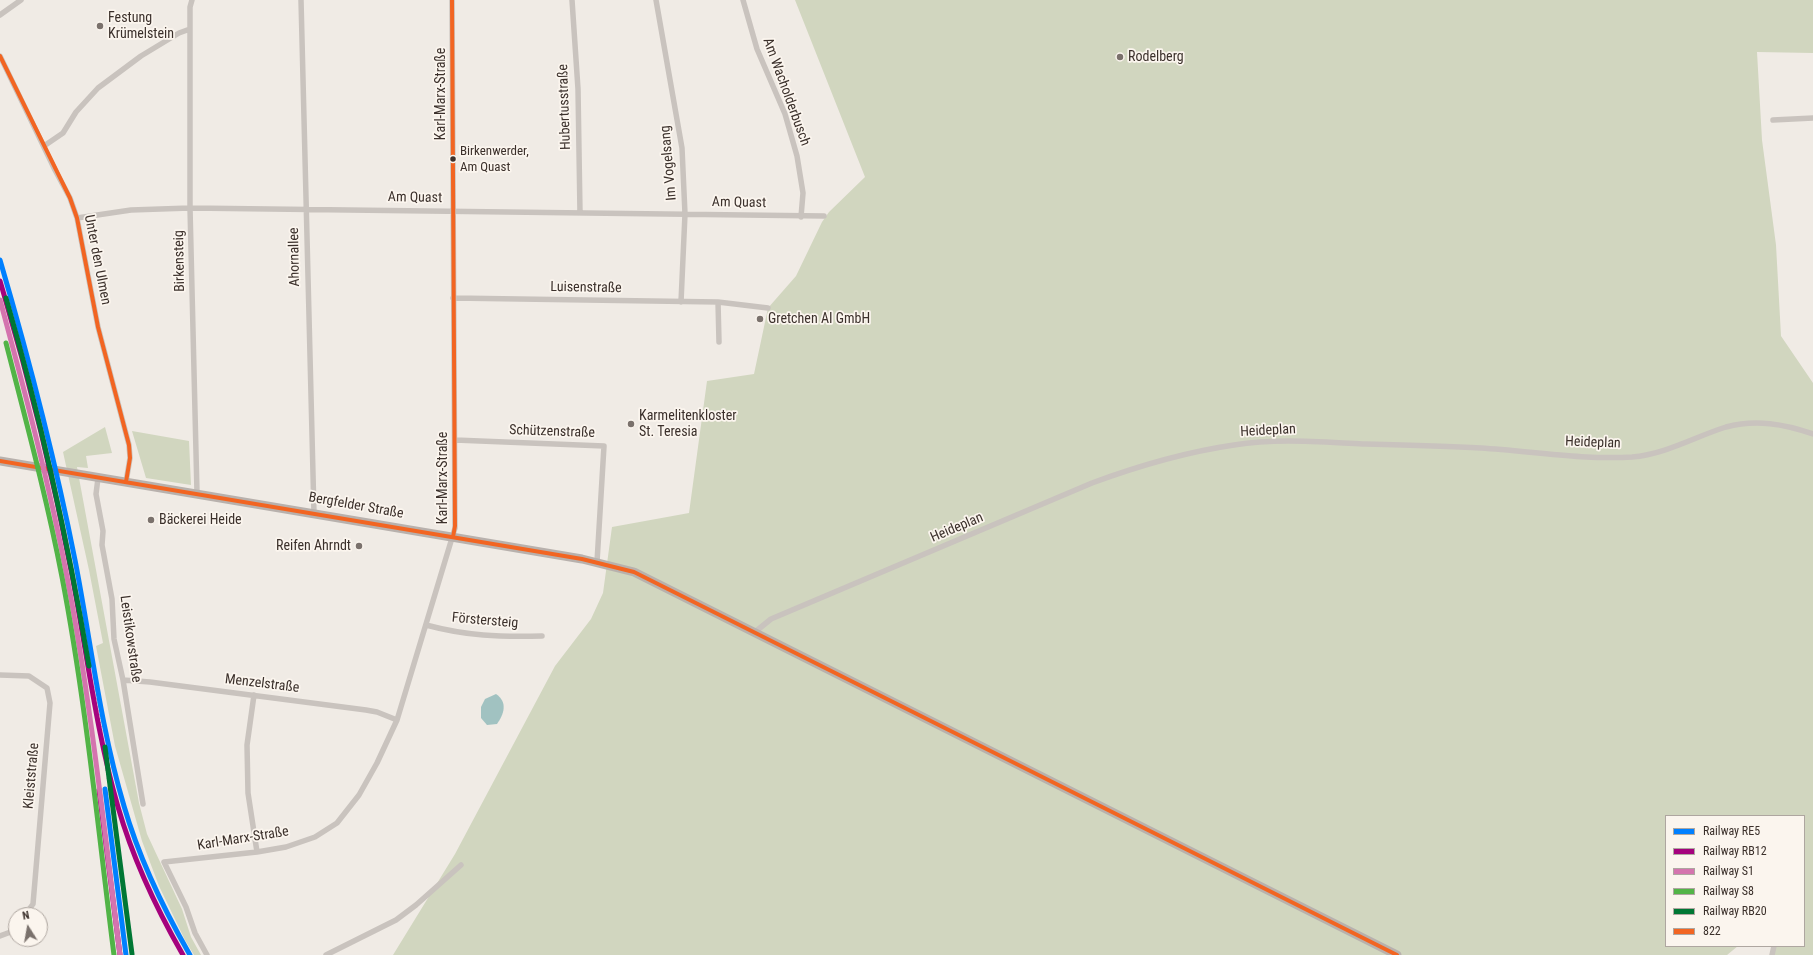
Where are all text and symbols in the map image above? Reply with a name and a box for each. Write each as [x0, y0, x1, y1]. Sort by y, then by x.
place label: Festung Krümelstein [108, 10, 174, 42]
marker: Festung Krümelstein [95, 21, 105, 31]
street label: Am Wacholderbusch [759, 36, 813, 148]
street label: Karl-Marx-Straße [433, 48, 449, 140]
place label: Rodelberg [1128, 49, 1184, 65]
marker: Rodelberg [1115, 52, 1125, 62]
street label: Hubertusstraße [555, 64, 575, 150]
street label: Im Vogelsang [657, 125, 681, 201]
place label: Birkenwerder, Am Quast [460, 144, 529, 175]
marker: Birkenwerder, Am Quast [448, 154, 458, 164]
street label: Am Quast [388, 189, 442, 207]
street label: Am Quast [712, 194, 766, 212]
street label: Unter den Ulmen [80, 214, 114, 306]
street label: Ahornallee [286, 227, 304, 287]
street label: Birkensteig [171, 230, 189, 292]
street label: Luisenstraße [550, 279, 622, 297]
place label: Gretchen AI GmbH [768, 311, 870, 327]
marker: Gretchen AI GmbH [755, 314, 765, 324]
place label: Karmelitenkloster St. Teresia [639, 408, 737, 440]
marker: Karmelitenkloster St. Teresia [626, 419, 636, 429]
street label: Heideplan [1240, 421, 1296, 441]
street label: Schützenstraße [509, 422, 595, 442]
street label: Karl-Marx-Straße [435, 432, 451, 524]
street label: Heideplan [1565, 434, 1621, 452]
street label: Bergfelder Straße [307, 489, 405, 523]
street label: Heideplan [928, 509, 986, 547]
place label: Bäckerei Heide [159, 512, 242, 528]
marker: Bäckerei Heide [146, 515, 156, 525]
place label: Reifen Ahrndt [276, 538, 351, 554]
marker: Reifen Ahrndt [354, 541, 364, 551]
street label: Leistikowstraße [116, 594, 144, 684]
street label: Förstersteig [451, 610, 519, 632]
street label: Menzelstraße [224, 671, 300, 697]
street label: Kleiststraße [21, 742, 43, 810]
legend [1665, 815, 1805, 947]
street label: Karl-Marx-Straße [196, 823, 290, 855]
text: Railway RE5 [1703, 824, 1760, 838]
text: Railway RB12 [1703, 844, 1767, 858]
text: Railway S1 [1703, 864, 1754, 878]
text: Railway S8 [1703, 884, 1754, 898]
text: Railway RB20 [1703, 904, 1767, 918]
north arrow [8, 907, 48, 947]
text: N [21, 909, 30, 923]
text: 822 [1703, 924, 1721, 938]

